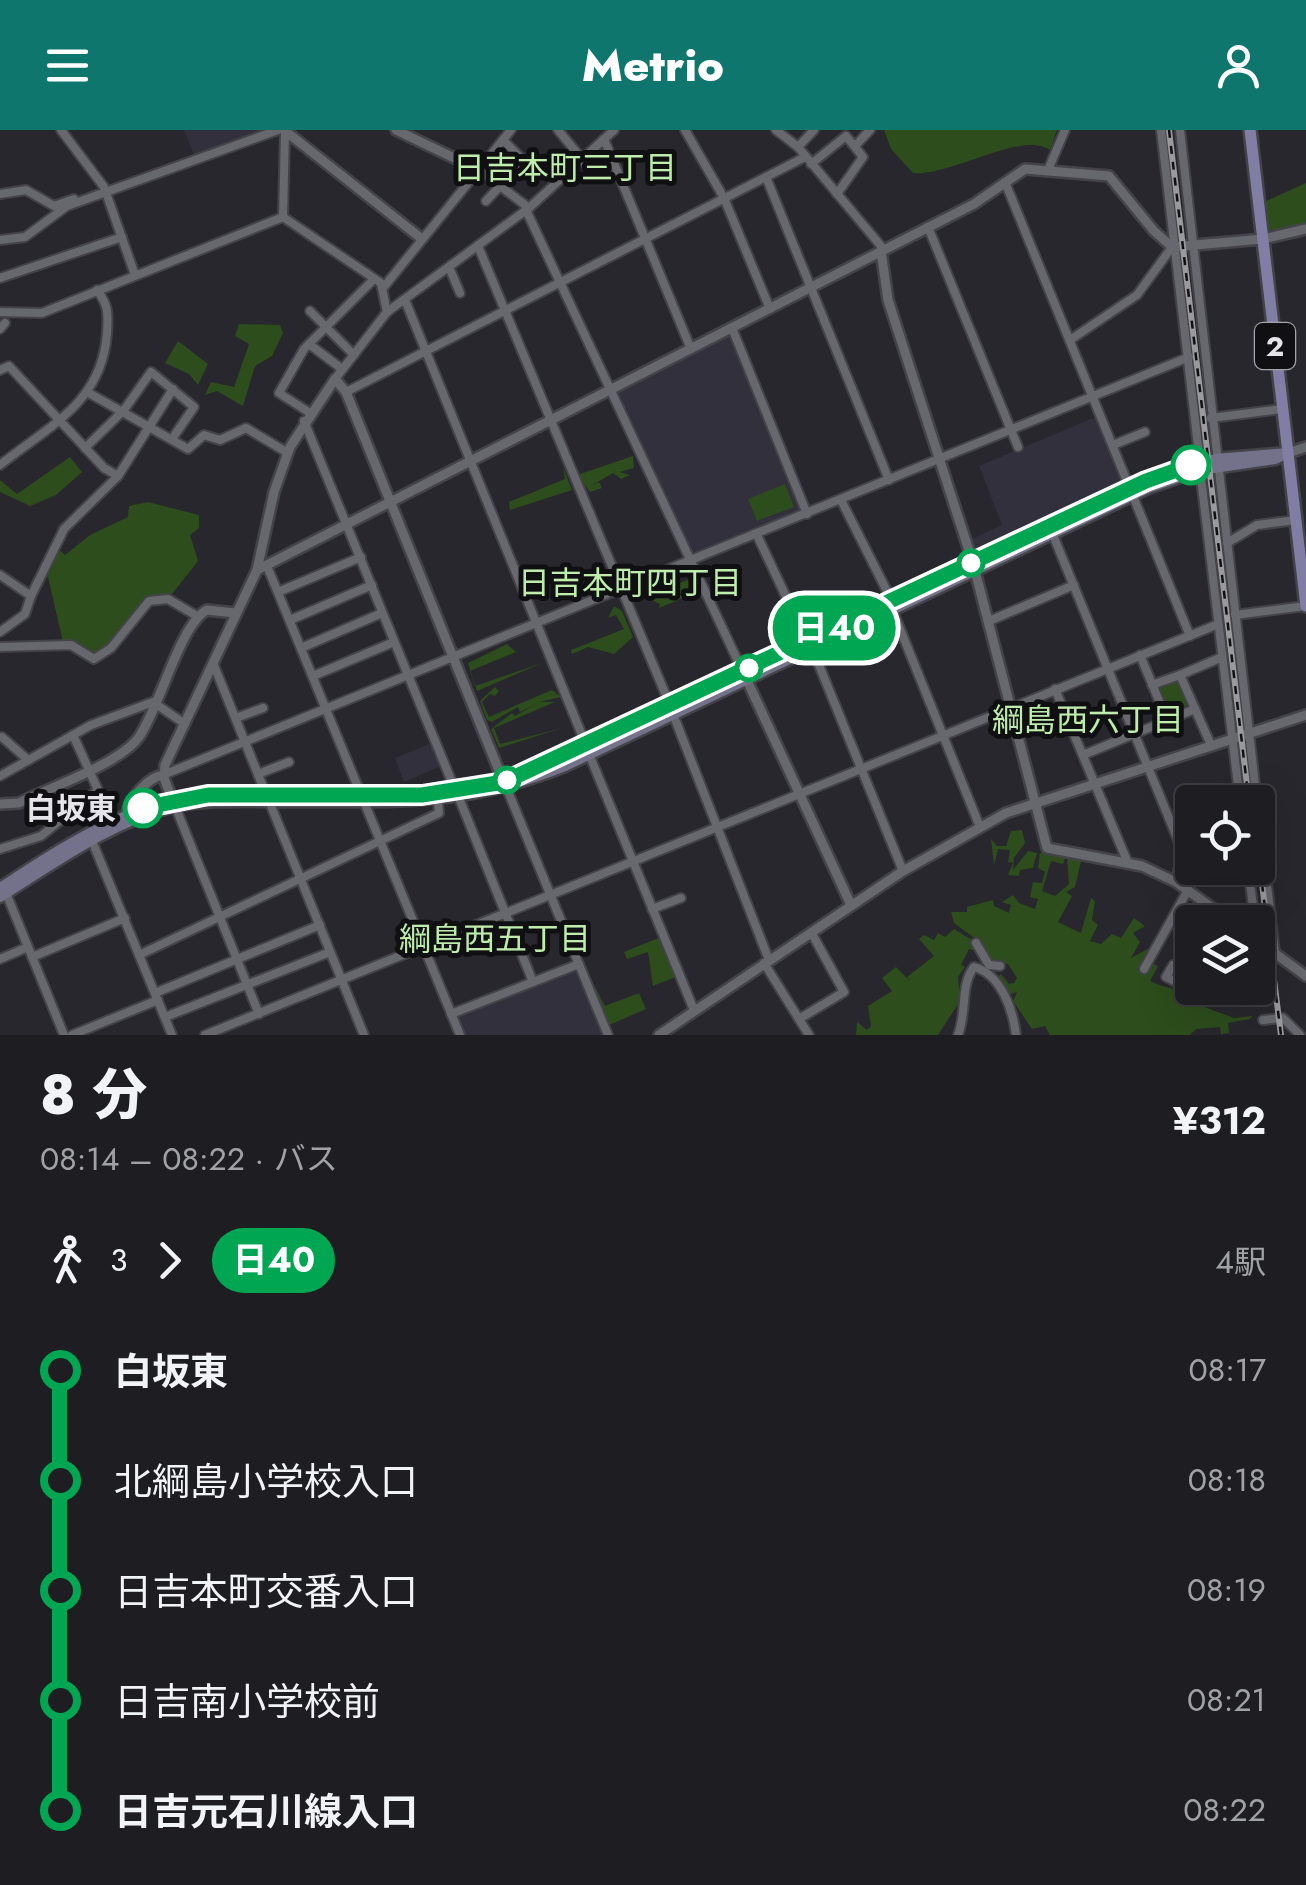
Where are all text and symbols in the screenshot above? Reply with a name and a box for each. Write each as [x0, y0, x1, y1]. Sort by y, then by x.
text: Metrio [582, 33, 724, 98]
icon: menu [40, 38, 95, 93]
icon: person [1211, 38, 1266, 93]
district label: 日吉本町三丁目 [453, 145, 677, 191]
road number: 2 [1255, 323, 1295, 369]
unlabelled marker [1172, 446, 1210, 484]
unlabelled marker [958, 550, 984, 576]
district label: 日吉本町四丁目 [518, 560, 742, 606]
line badge: 日40 [776, 596, 892, 660]
text: 日40 [793, 603, 875, 653]
unlabelled marker [736, 655, 762, 681]
district label: 綱島西六丁目 [992, 697, 1184, 743]
unlabelled marker [494, 767, 520, 793]
map controls [1175, 785, 1275, 1005]
button: locate [1175, 785, 1275, 885]
place label: 白坂東 [26, 787, 116, 830]
marker: 白坂東 [124, 789, 162, 827]
button: layers [1175, 905, 1275, 1005]
district label: 綱島西五丁目 [399, 916, 591, 962]
text: 8 分 [40, 1055, 147, 1135]
text: ¥312 [1173, 1093, 1266, 1148]
text: 08:14 – 08:22 · バス [40, 1136, 338, 1182]
icon: walk [40, 1233, 95, 1288]
icon: forward [142, 1233, 197, 1288]
text: 日40 [232, 1235, 315, 1285]
text: 3 [110, 1237, 127, 1283]
text: 4駅 [1215, 1239, 1266, 1285]
text: 白坂東 [114, 1344, 228, 1399]
text: 08:17 [1189, 1347, 1266, 1393]
text: 北綱島小学校入口 [114, 1454, 418, 1509]
text: 08:18 [1188, 1457, 1266, 1503]
text: 日吉本町交番入口 [114, 1564, 418, 1619]
text: 08:19 [1187, 1567, 1266, 1613]
text: 日吉南小学校前 [114, 1674, 380, 1729]
text: 08:21 [1187, 1677, 1266, 1723]
text: 日吉元石川線入口 [114, 1784, 418, 1839]
text: 08:22 [1183, 1787, 1266, 1833]

